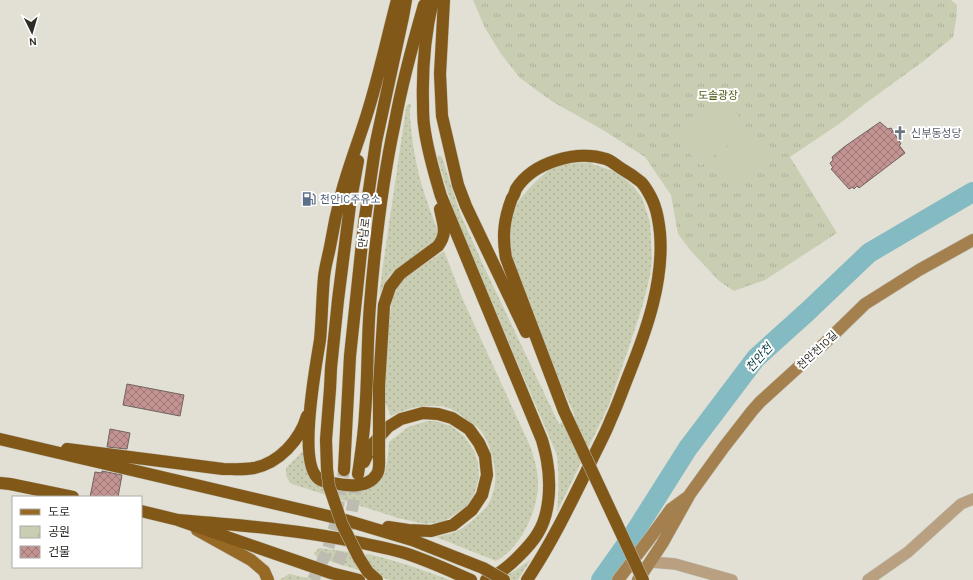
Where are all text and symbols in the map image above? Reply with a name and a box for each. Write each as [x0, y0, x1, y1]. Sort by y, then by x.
north arrow [12, 12, 52, 52]
text: N [28, 35, 37, 48]
park label: 도솔광장 [698, 89, 738, 102]
church icon: 신부동성당 [892, 125, 908, 141]
place label: 신부동성당 [911, 127, 962, 140]
fuel station icon: 천안IC주유소 [301, 191, 317, 207]
place label: 천안IC주유소 [320, 193, 380, 206]
street label: 만남로 [356, 217, 373, 249]
street label: 천안천10길 [794, 328, 840, 372]
water label: 천안천 [743, 340, 777, 375]
legend [12, 496, 142, 568]
text: 도로 [48, 505, 70, 519]
text: 공원 [48, 525, 70, 539]
text: 건물 [48, 545, 70, 559]

